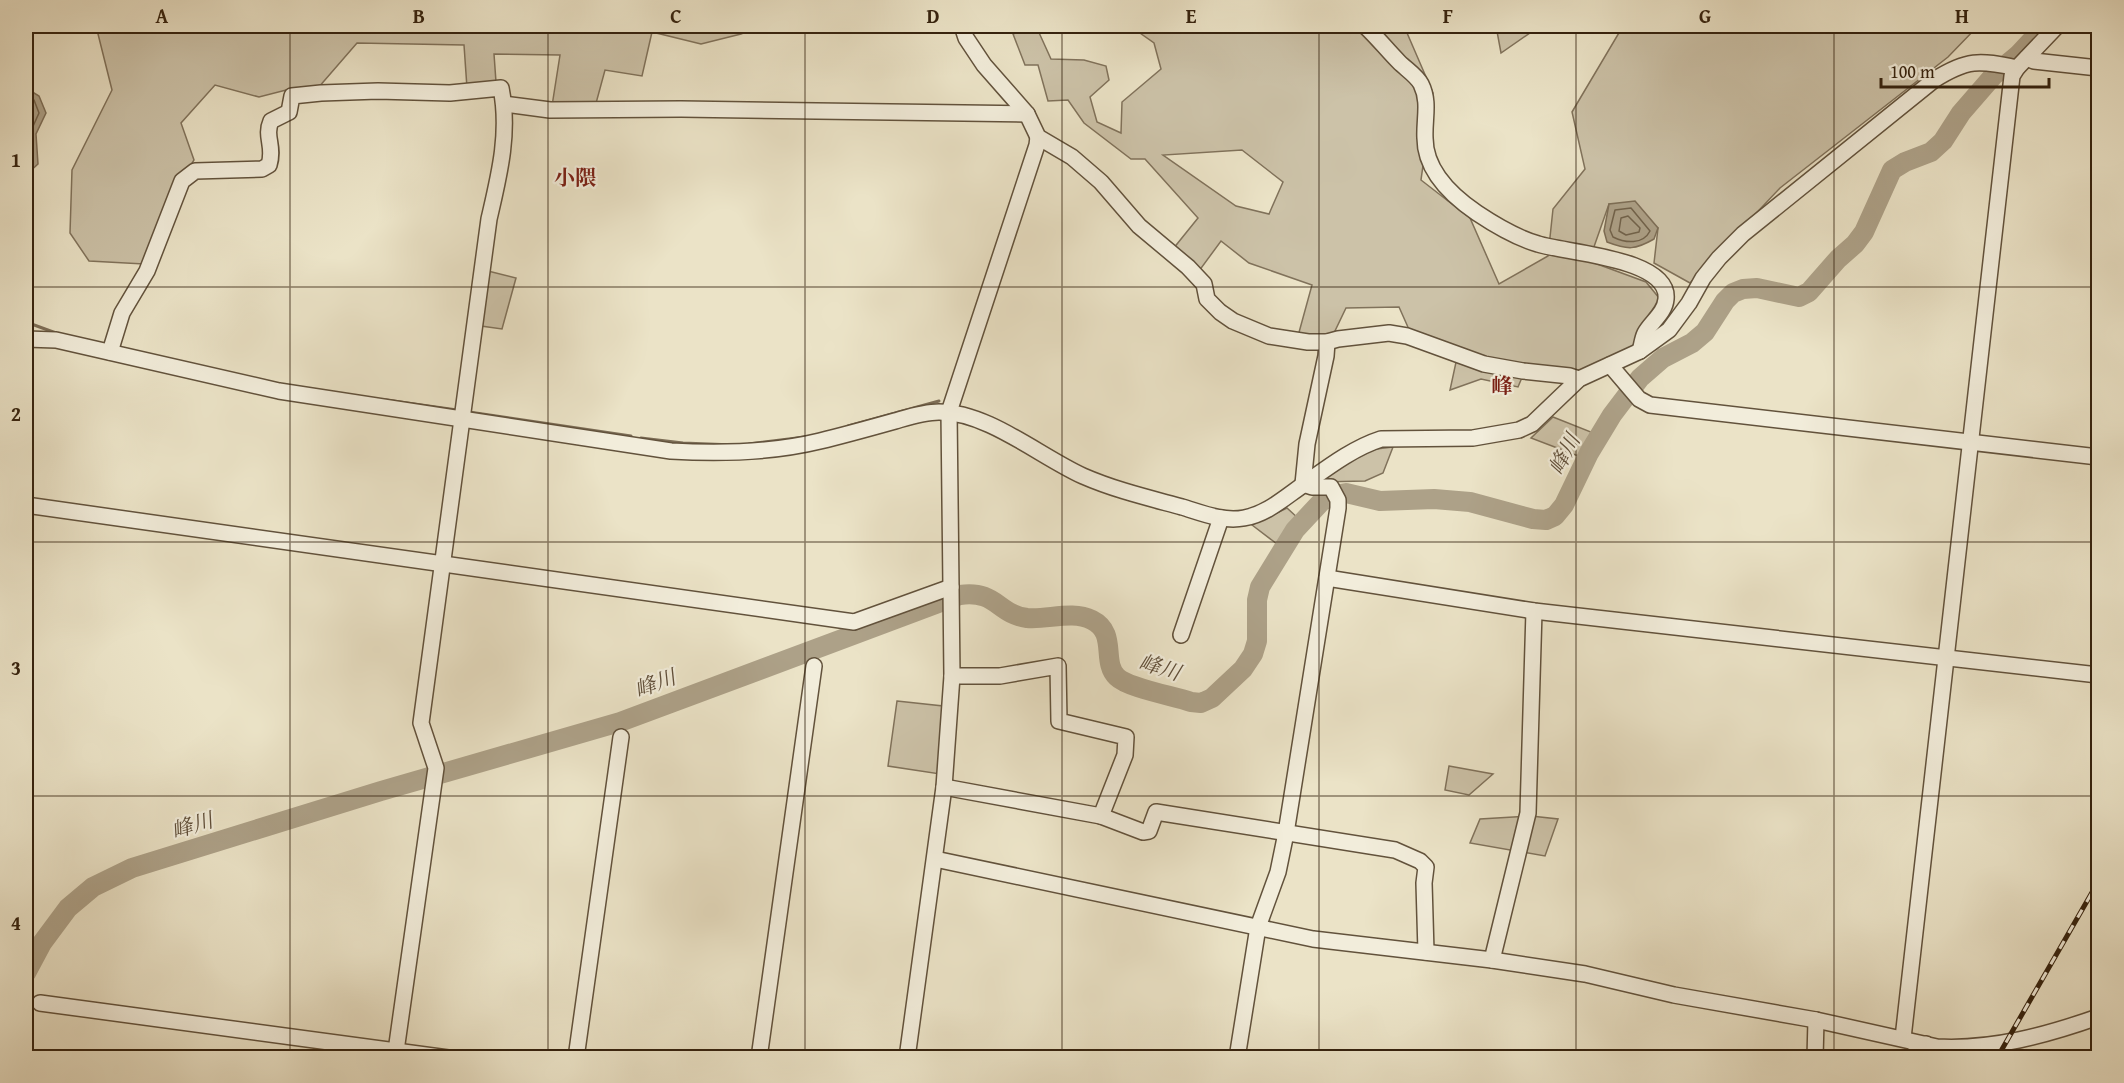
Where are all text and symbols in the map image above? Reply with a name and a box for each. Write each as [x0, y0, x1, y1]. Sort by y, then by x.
text: A [156, 1, 169, 30]
text: B [413, 1, 425, 30]
text: C [670, 1, 682, 30]
text: D [926, 1, 940, 30]
text: E [1186, 1, 1197, 30]
text: F [1443, 1, 1453, 30]
text: G [1699, 1, 1711, 30]
text: H [1955, 1, 1969, 30]
scale bar [1881, 51, 2049, 89]
text: 100 m [1890, 58, 1935, 85]
text: 1 [11, 145, 21, 174]
district label: 小隈 [554, 162, 596, 193]
district label: 峰 [1492, 370, 1513, 401]
text: 2 [11, 399, 21, 428]
water label: 峰川 [1540, 426, 1588, 480]
water label: 峰川 [1135, 646, 1187, 689]
text: 3 [11, 653, 21, 682]
water label: 峰川 [630, 661, 682, 705]
water label: 峰川 [167, 803, 219, 846]
text: 4 [11, 908, 21, 937]

